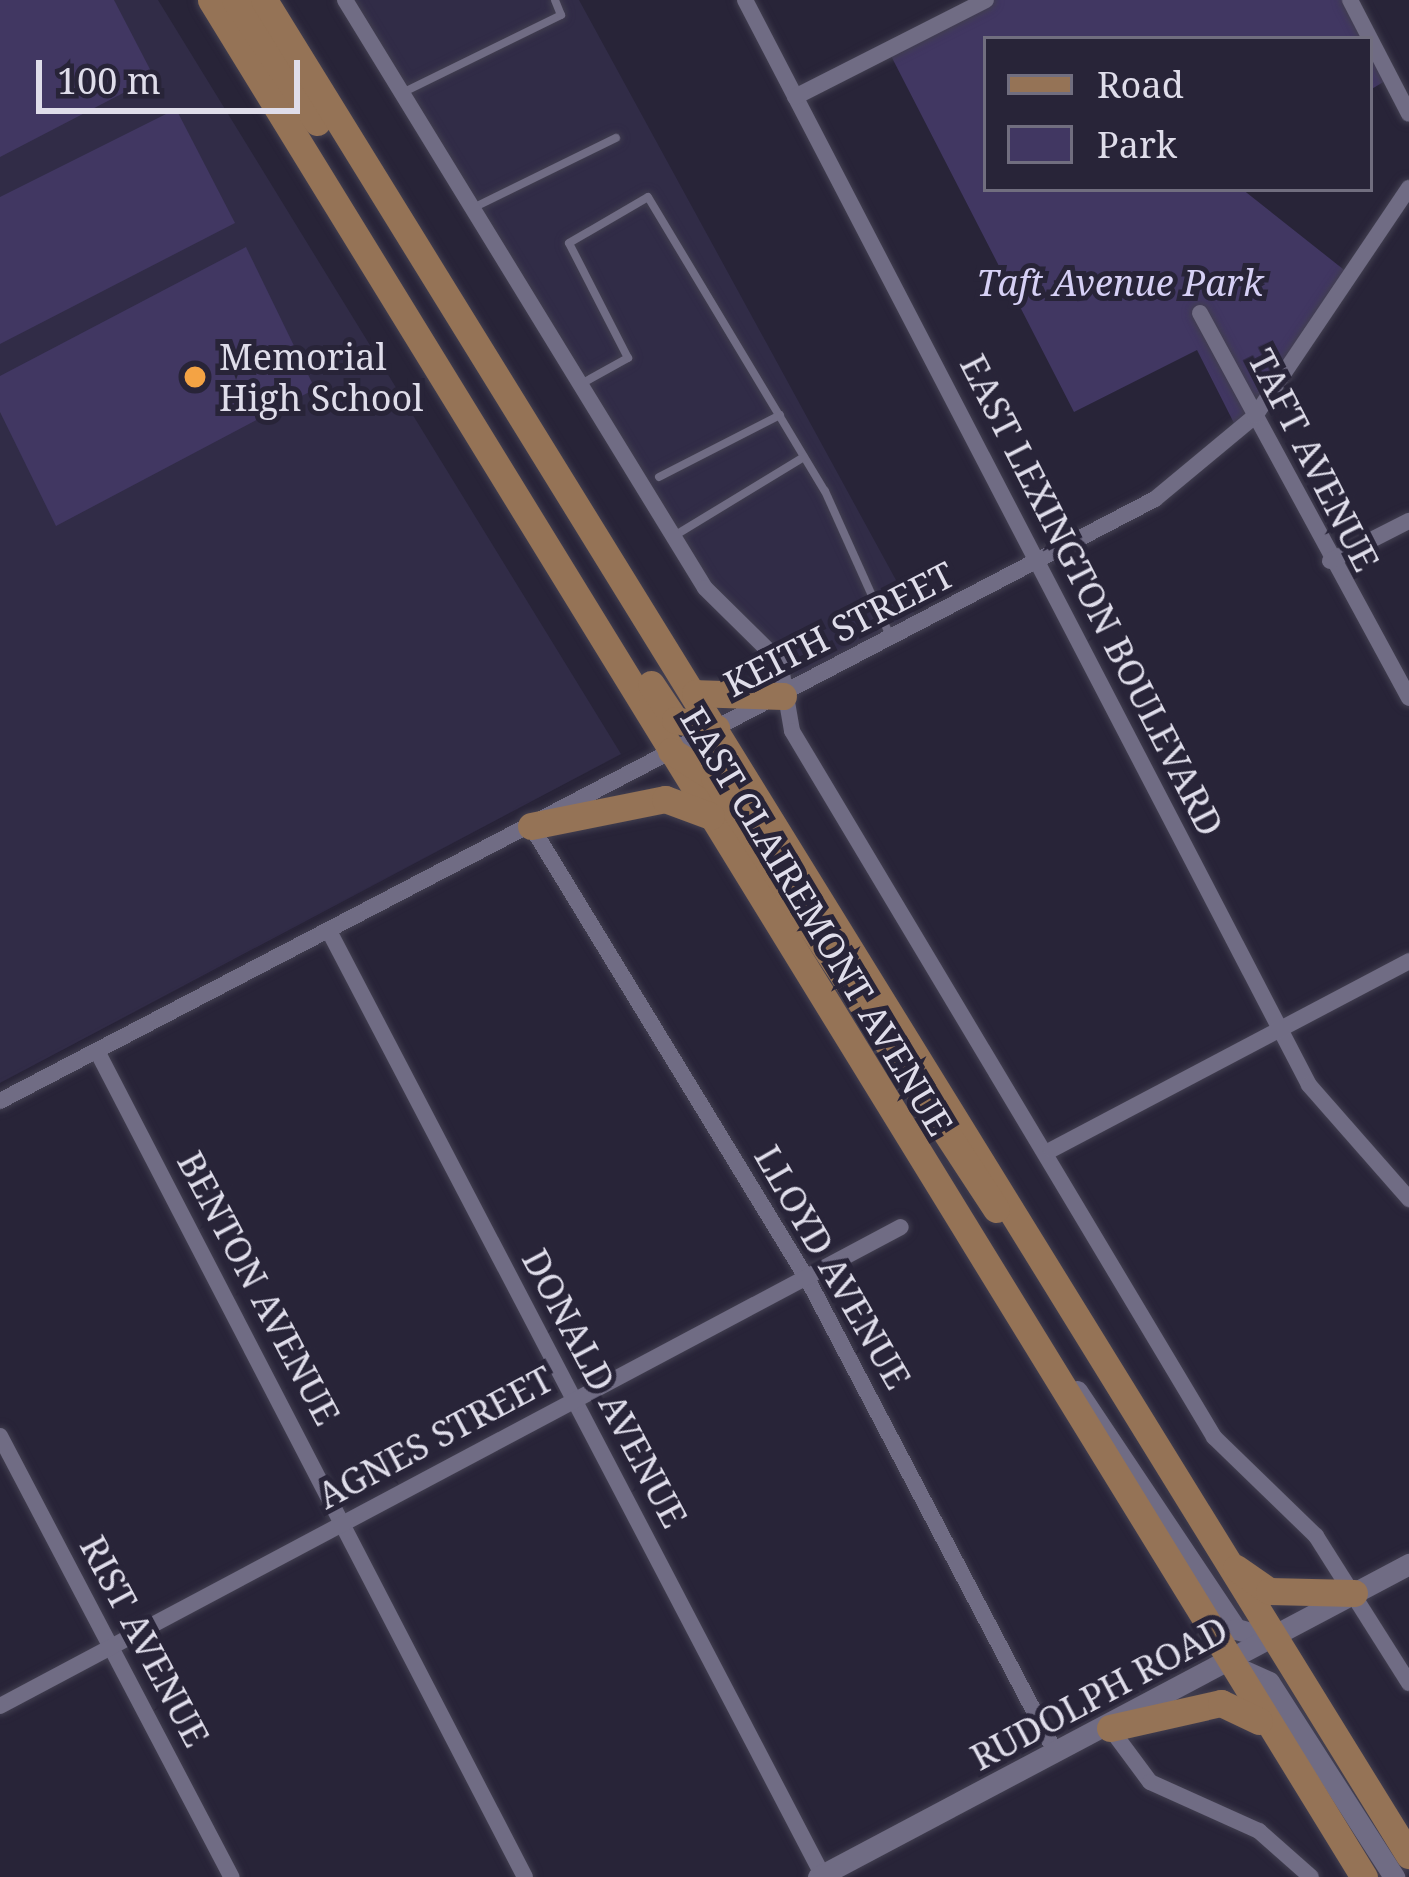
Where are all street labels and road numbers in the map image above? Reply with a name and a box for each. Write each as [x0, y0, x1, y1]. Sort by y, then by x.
street label: TAFT AVENUE [1240, 342, 1388, 578]
street label: EAST LEXINGTON BOULEVARD [952, 347, 1232, 843]
street label: KEITH STREET [717, 552, 961, 706]
street label: EAST CLAIREMONT AVENUE [672, 699, 962, 1143]
street label: LLOYD AVENUE [746, 1138, 920, 1396]
street label: BENTON AVENUE [169, 1144, 349, 1432]
street label: DONALD AVENUE [513, 1242, 697, 1534]
street label: AGNES STREET [310, 1357, 560, 1517]
street label: RIST AVENUE [71, 1528, 219, 1754]
street label: RUDOLPH ROAD [963, 1607, 1235, 1779]

